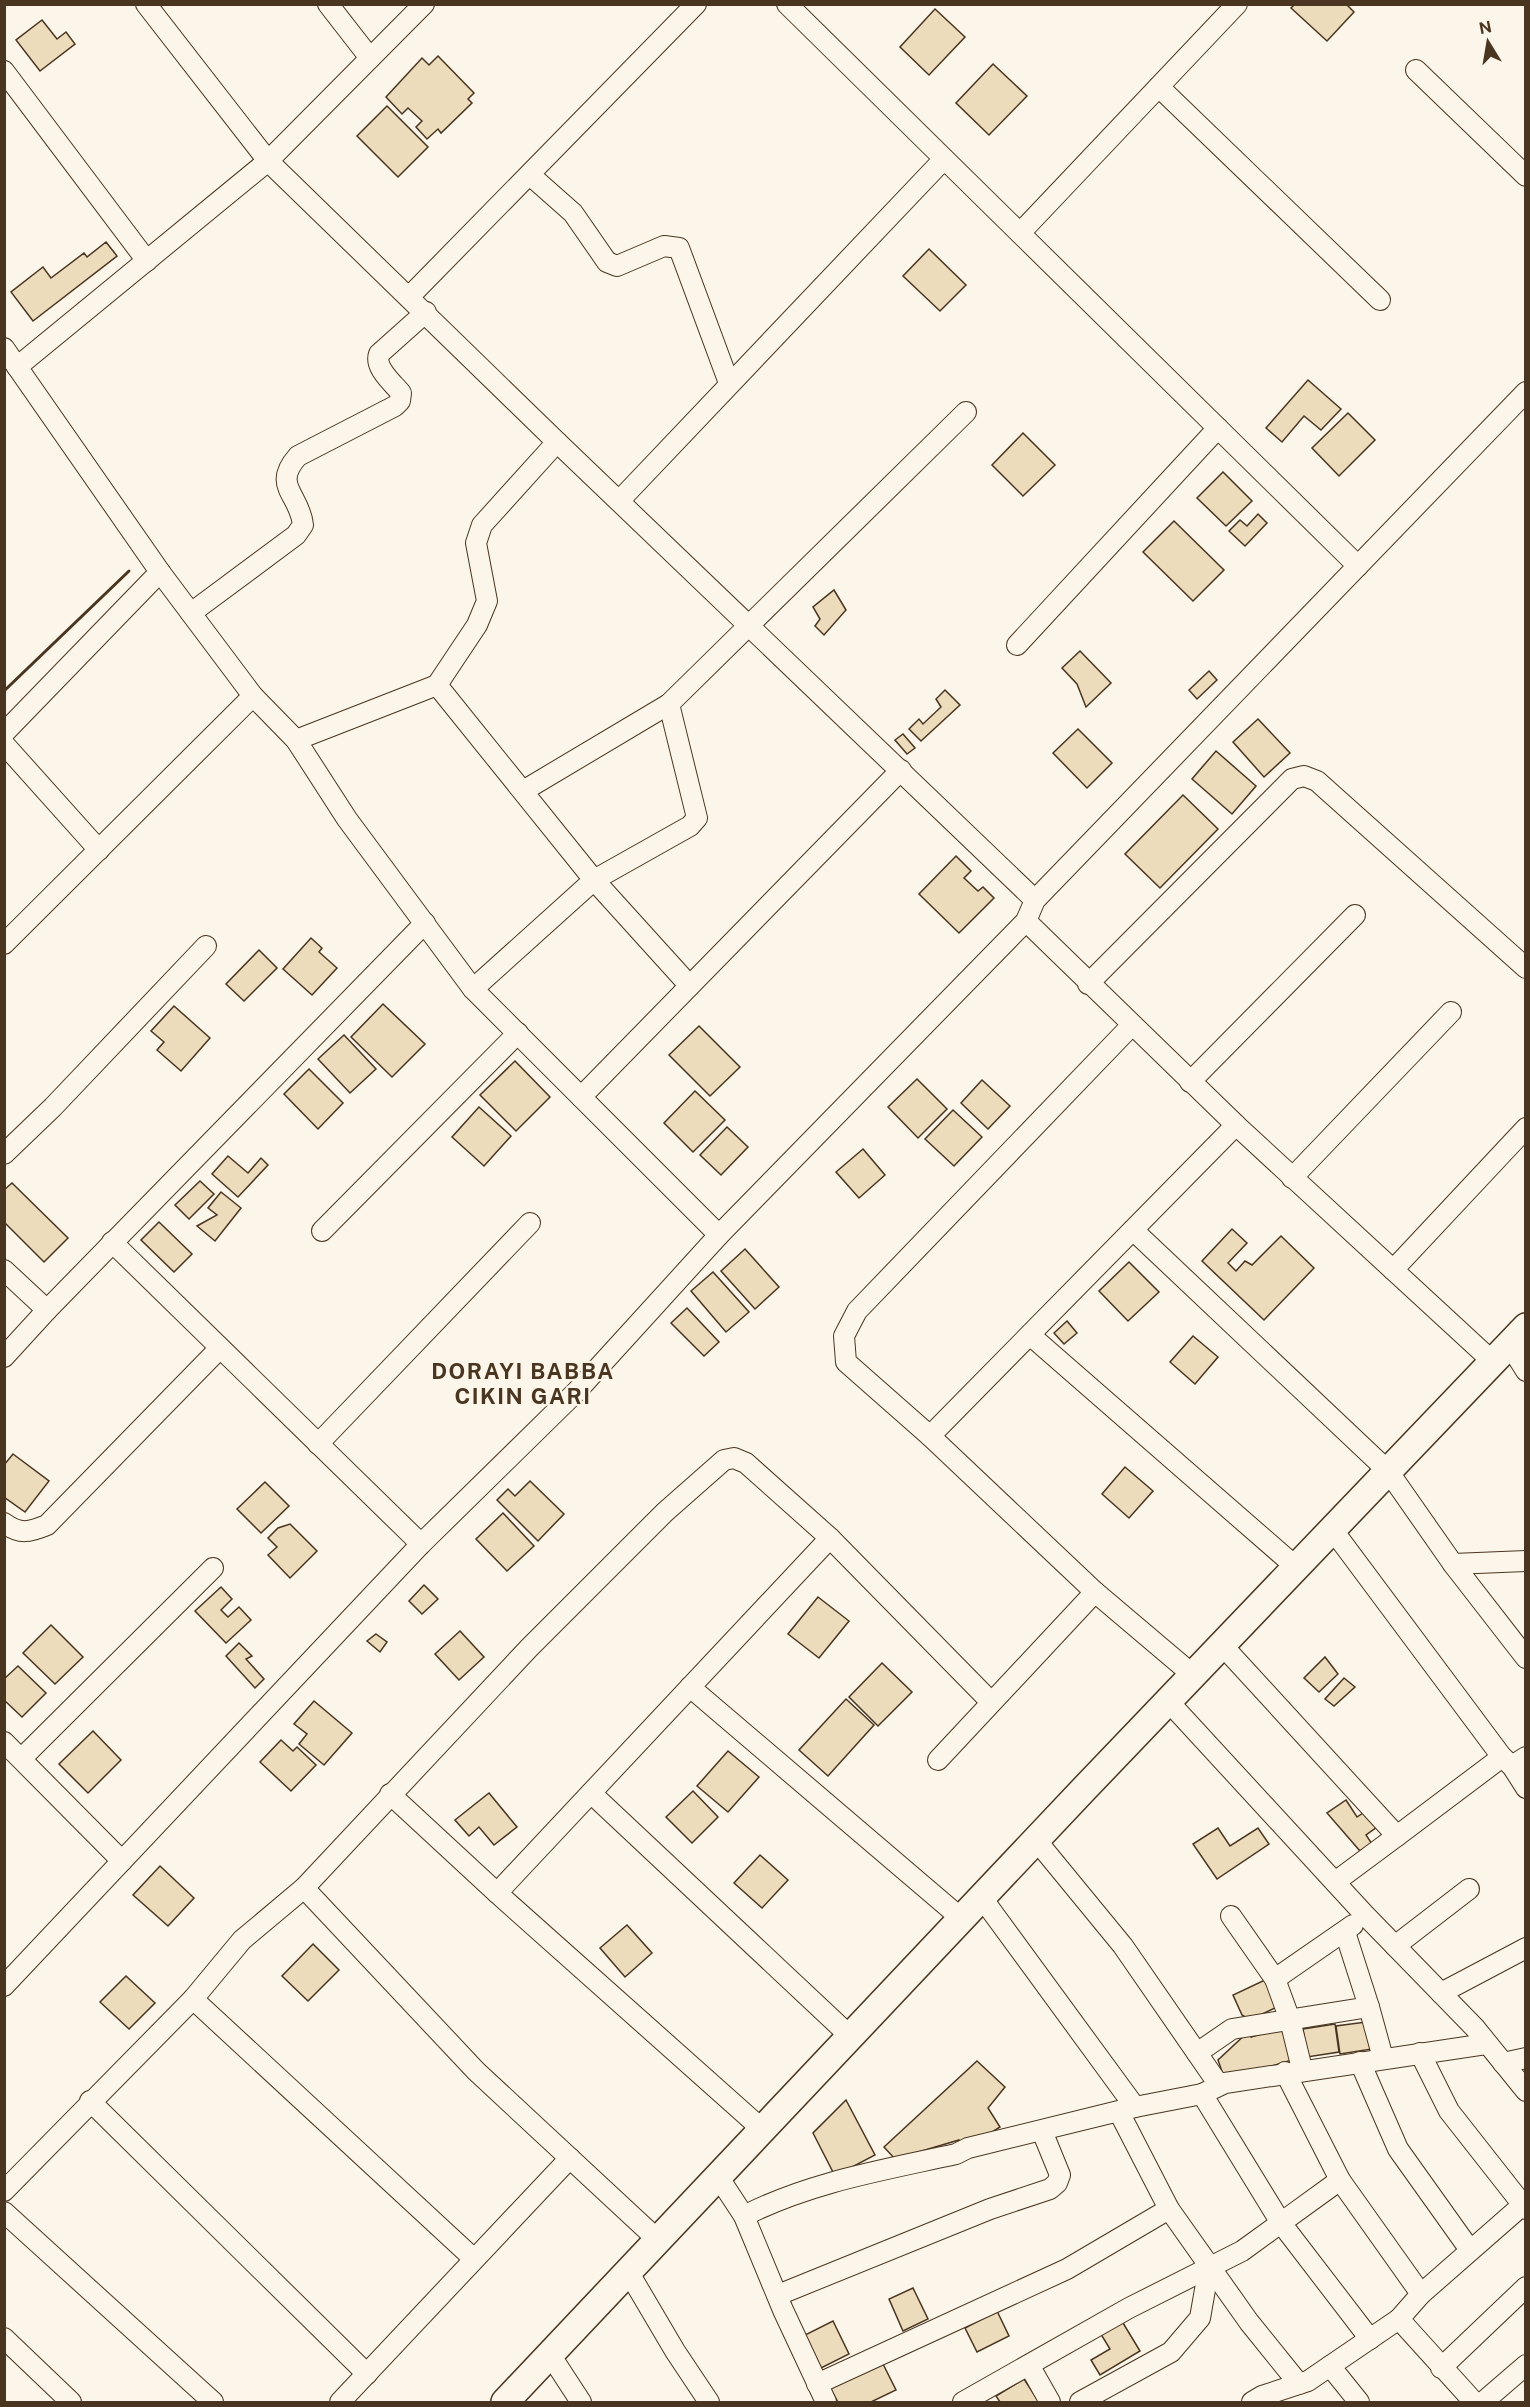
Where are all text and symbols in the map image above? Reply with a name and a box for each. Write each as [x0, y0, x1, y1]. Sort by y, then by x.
north arrow [1458, 12, 1518, 72]
text: N [1477, 17, 1493, 38]
district label: DORAYI BABBA CIKIN GARI [431, 1358, 615, 1409]

